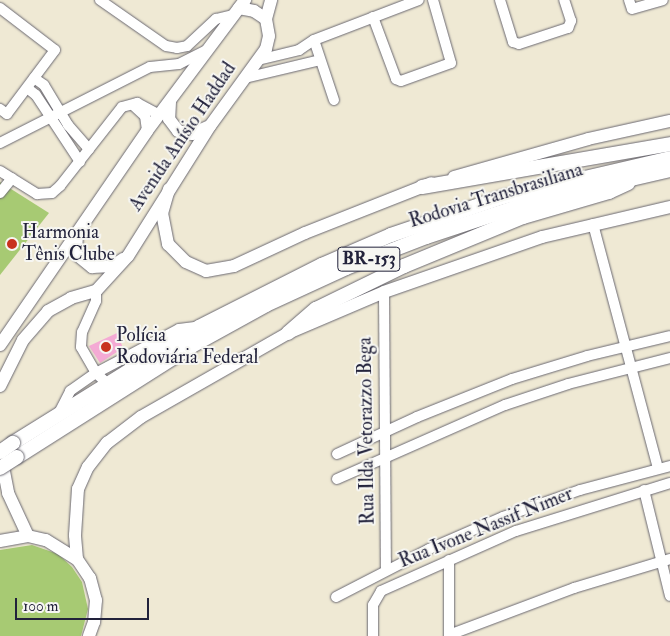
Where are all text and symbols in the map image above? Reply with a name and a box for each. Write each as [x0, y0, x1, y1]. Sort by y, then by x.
street label: Avenida Anísio Haddad [125, 58, 241, 216]
street label: Rodovia Transbrasiliana [406, 159, 586, 233]
place label: Harmonia Tênis Clube [22, 222, 115, 266]
marker: Harmonia Tênis Clube [6, 238, 18, 250]
road number: BR-153 [336, 243, 402, 274]
place label: Polícia Rodoviária Federal [116, 325, 258, 369]
street label: Rua Ilda Vetorazzo Bega [354, 337, 380, 525]
marker: Polícia Rodoviária Federal [100, 341, 112, 353]
street label: Rua Ivone Nassif Nimer [396, 483, 576, 573]
scale bar [18, 588, 151, 620]
text: 100 m [23, 597, 58, 616]

